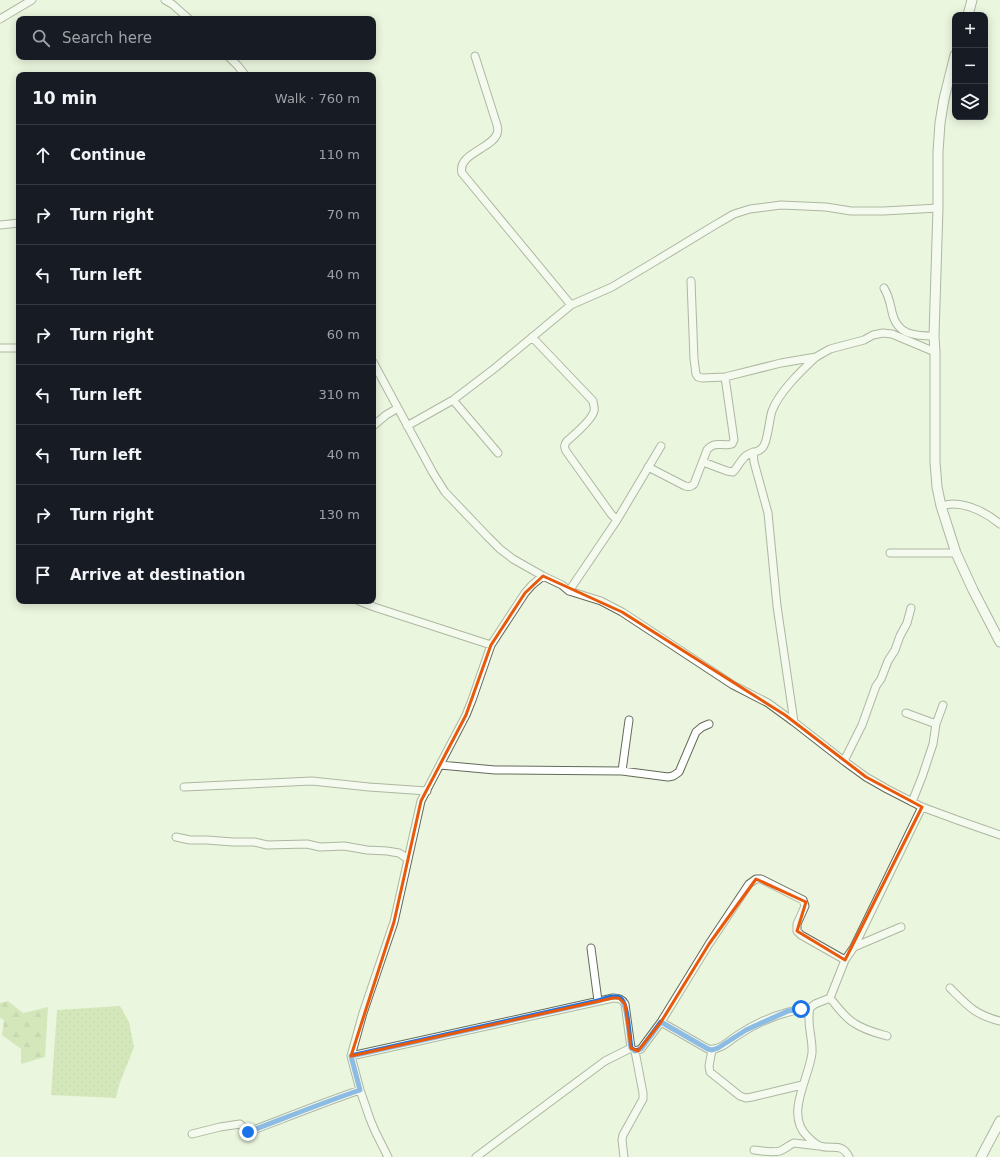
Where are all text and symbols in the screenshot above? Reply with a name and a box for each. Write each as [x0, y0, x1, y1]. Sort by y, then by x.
map controls [952, 12, 988, 120]
button: + [952, 12, 988, 48]
search box [16, 16, 376, 60]
icon: search [30, 27, 52, 49]
text: Search here [62, 29, 152, 47]
button: − [952, 48, 988, 84]
button: layers [952, 84, 988, 120]
text: 10 min [32, 88, 97, 108]
text: Walk · 760 m [275, 91, 360, 106]
icon: ahead [32, 144, 54, 166]
text: Continue [70, 146, 146, 164]
text: 110 m [318, 147, 360, 162]
icon: right [32, 204, 54, 226]
text: Turn right [70, 206, 154, 224]
text: 70 m [327, 207, 360, 222]
icon: left [32, 264, 54, 286]
text: Turn left [70, 266, 142, 284]
text: 40 m [327, 267, 360, 282]
icon: right [32, 324, 54, 346]
text: Turn right [70, 326, 154, 344]
text: 60 m [327, 327, 360, 342]
icon: left [32, 384, 54, 406]
text: Turn left [70, 386, 142, 404]
text: 310 m [318, 387, 360, 402]
icon: left [32, 444, 54, 466]
text: Turn left [70, 446, 142, 464]
text: 40 m [327, 447, 360, 462]
icon: right [32, 504, 54, 526]
text: Turn right [70, 506, 154, 524]
text: 130 m [318, 507, 360, 522]
icon: arrive [32, 564, 54, 586]
text: Arrive at destination [70, 566, 245, 584]
route start [792, 1000, 810, 1018]
route end [239, 1123, 257, 1141]

